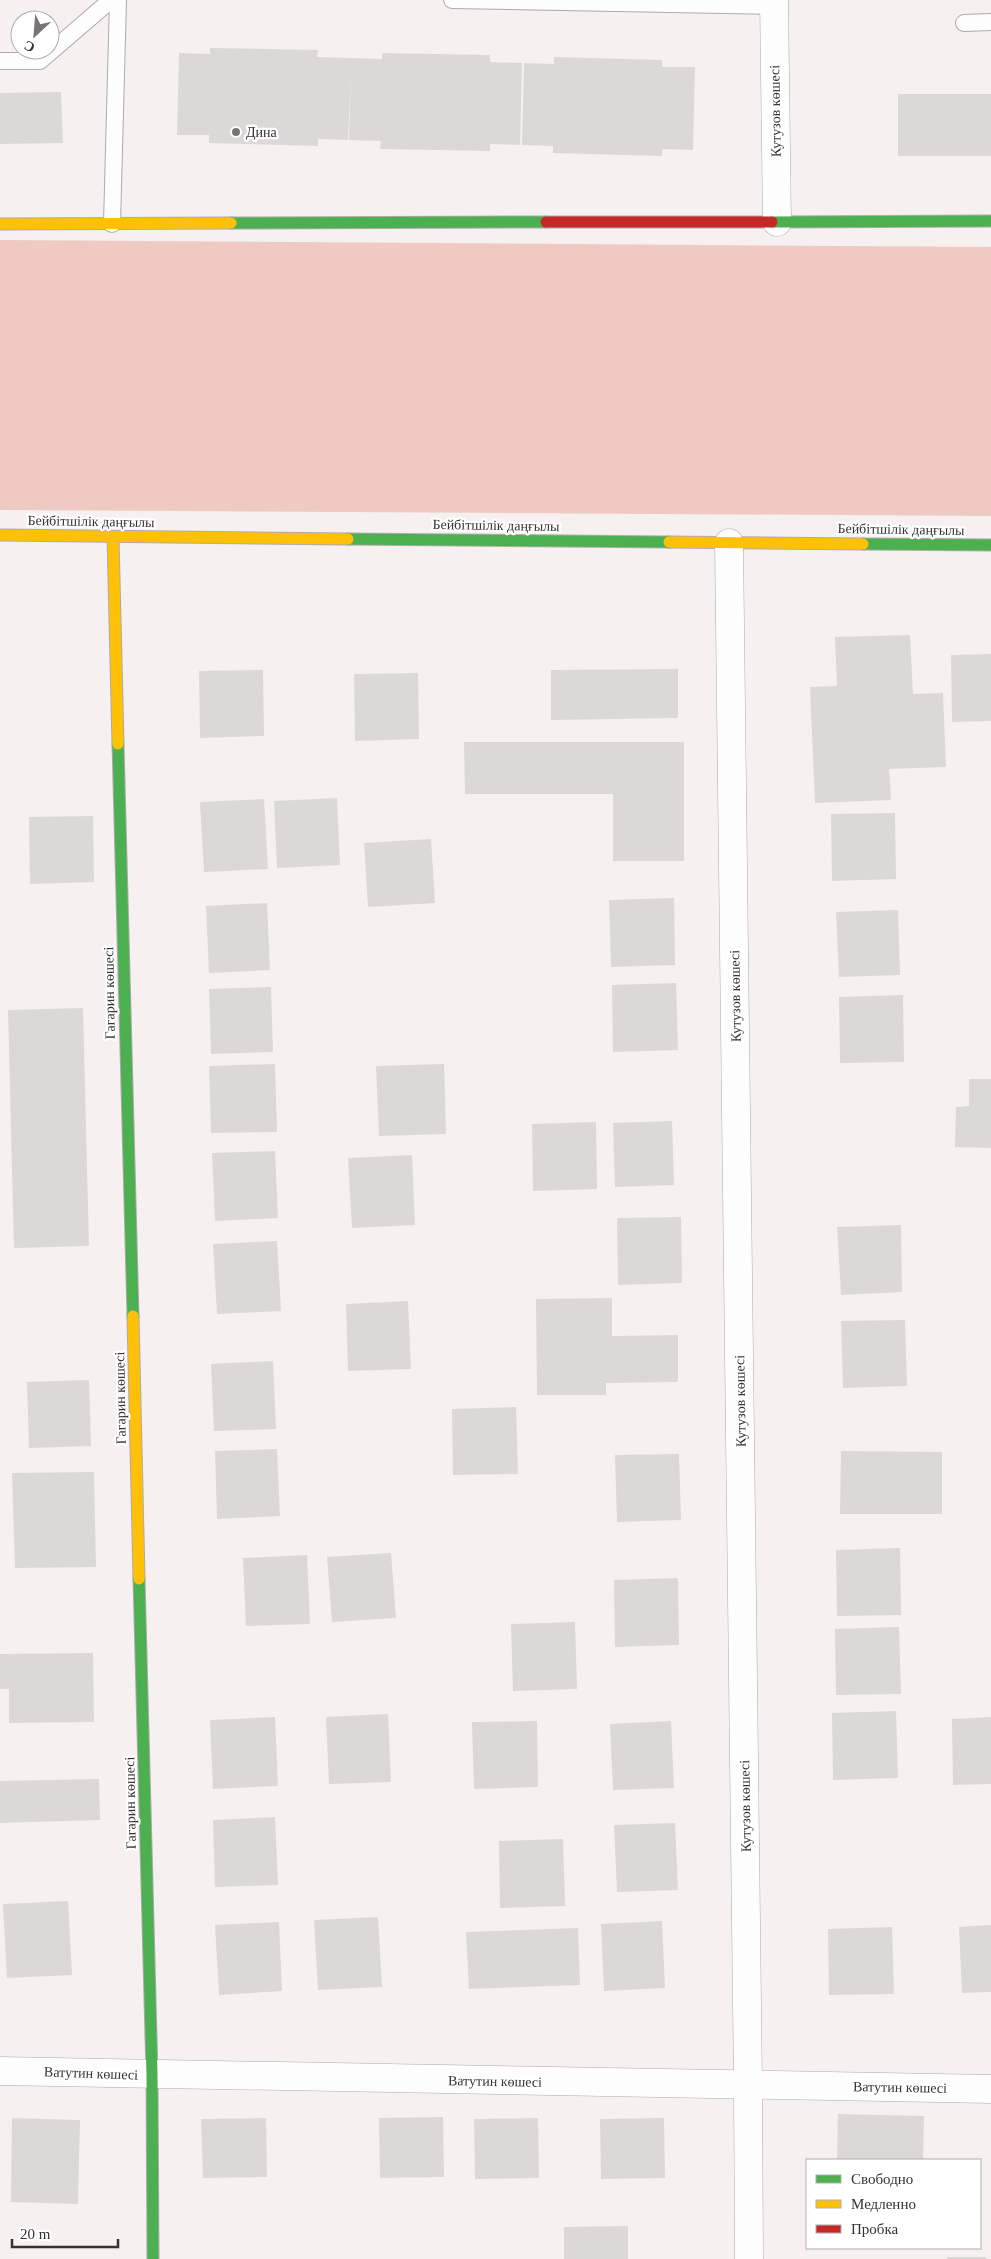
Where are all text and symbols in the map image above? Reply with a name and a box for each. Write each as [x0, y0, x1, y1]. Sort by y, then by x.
north arrow [10, 10, 60, 60]
text: С [22, 37, 37, 55]
street label: Кутузов көшесі [767, 65, 784, 157]
place label: Дина [246, 125, 278, 140]
marker: Дина [230, 126, 242, 138]
street label: Бейбітшілік даңғылы [27, 513, 155, 530]
street label: Бейбітшілік даңғылы [432, 517, 560, 534]
street label: Бейбітшілік даңғылы [837, 521, 965, 538]
street label: Гагарин көшесі [101, 946, 118, 1039]
street label: Кутузов көшесі [727, 950, 744, 1042]
street label: Гагарин көшесі [112, 1351, 129, 1444]
street label: Кутузов көшесі [732, 1355, 749, 1447]
street label: Гагарин көшесі [122, 1756, 139, 1849]
street label: Кутузов көшесі [737, 1760, 754, 1852]
street label: Ватутин көшесі [44, 2064, 138, 2083]
street label: Ватутин көшесі [448, 2073, 542, 2090]
street label: Ватутин көшесі [853, 2079, 947, 2096]
legend [806, 2159, 981, 2249]
text: Свободно [851, 2171, 913, 2187]
text: Медленно [851, 2196, 916, 2212]
scale bar [12, 2216, 119, 2248]
text: Пробка [851, 2221, 899, 2237]
text: 20 m [20, 2226, 51, 2242]

